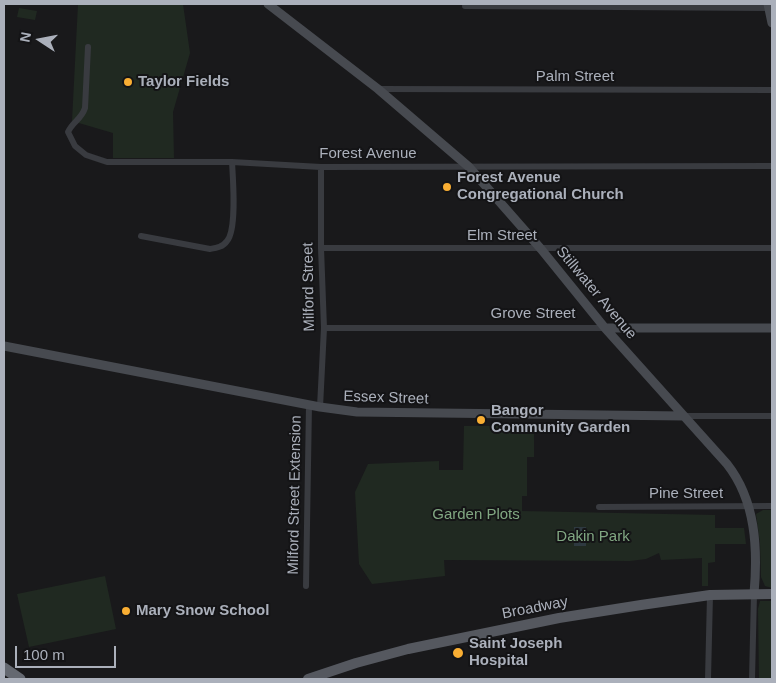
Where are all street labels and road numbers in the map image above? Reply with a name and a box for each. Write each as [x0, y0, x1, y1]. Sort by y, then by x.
street label: Palm Street [536, 68, 614, 86]
street label: Forest Avenue [319, 145, 417, 163]
street label: Elm Street [467, 227, 537, 245]
street label: Milford Street [299, 242, 319, 332]
street label: Stillwater Avenue [552, 243, 640, 343]
street label: Grove Street [490, 305, 576, 323]
street label: Essex Street [343, 388, 429, 408]
street label: Milford Street Extension [285, 415, 305, 575]
street label: Pine Street [649, 485, 723, 503]
street label: Broadway [501, 593, 569, 623]

